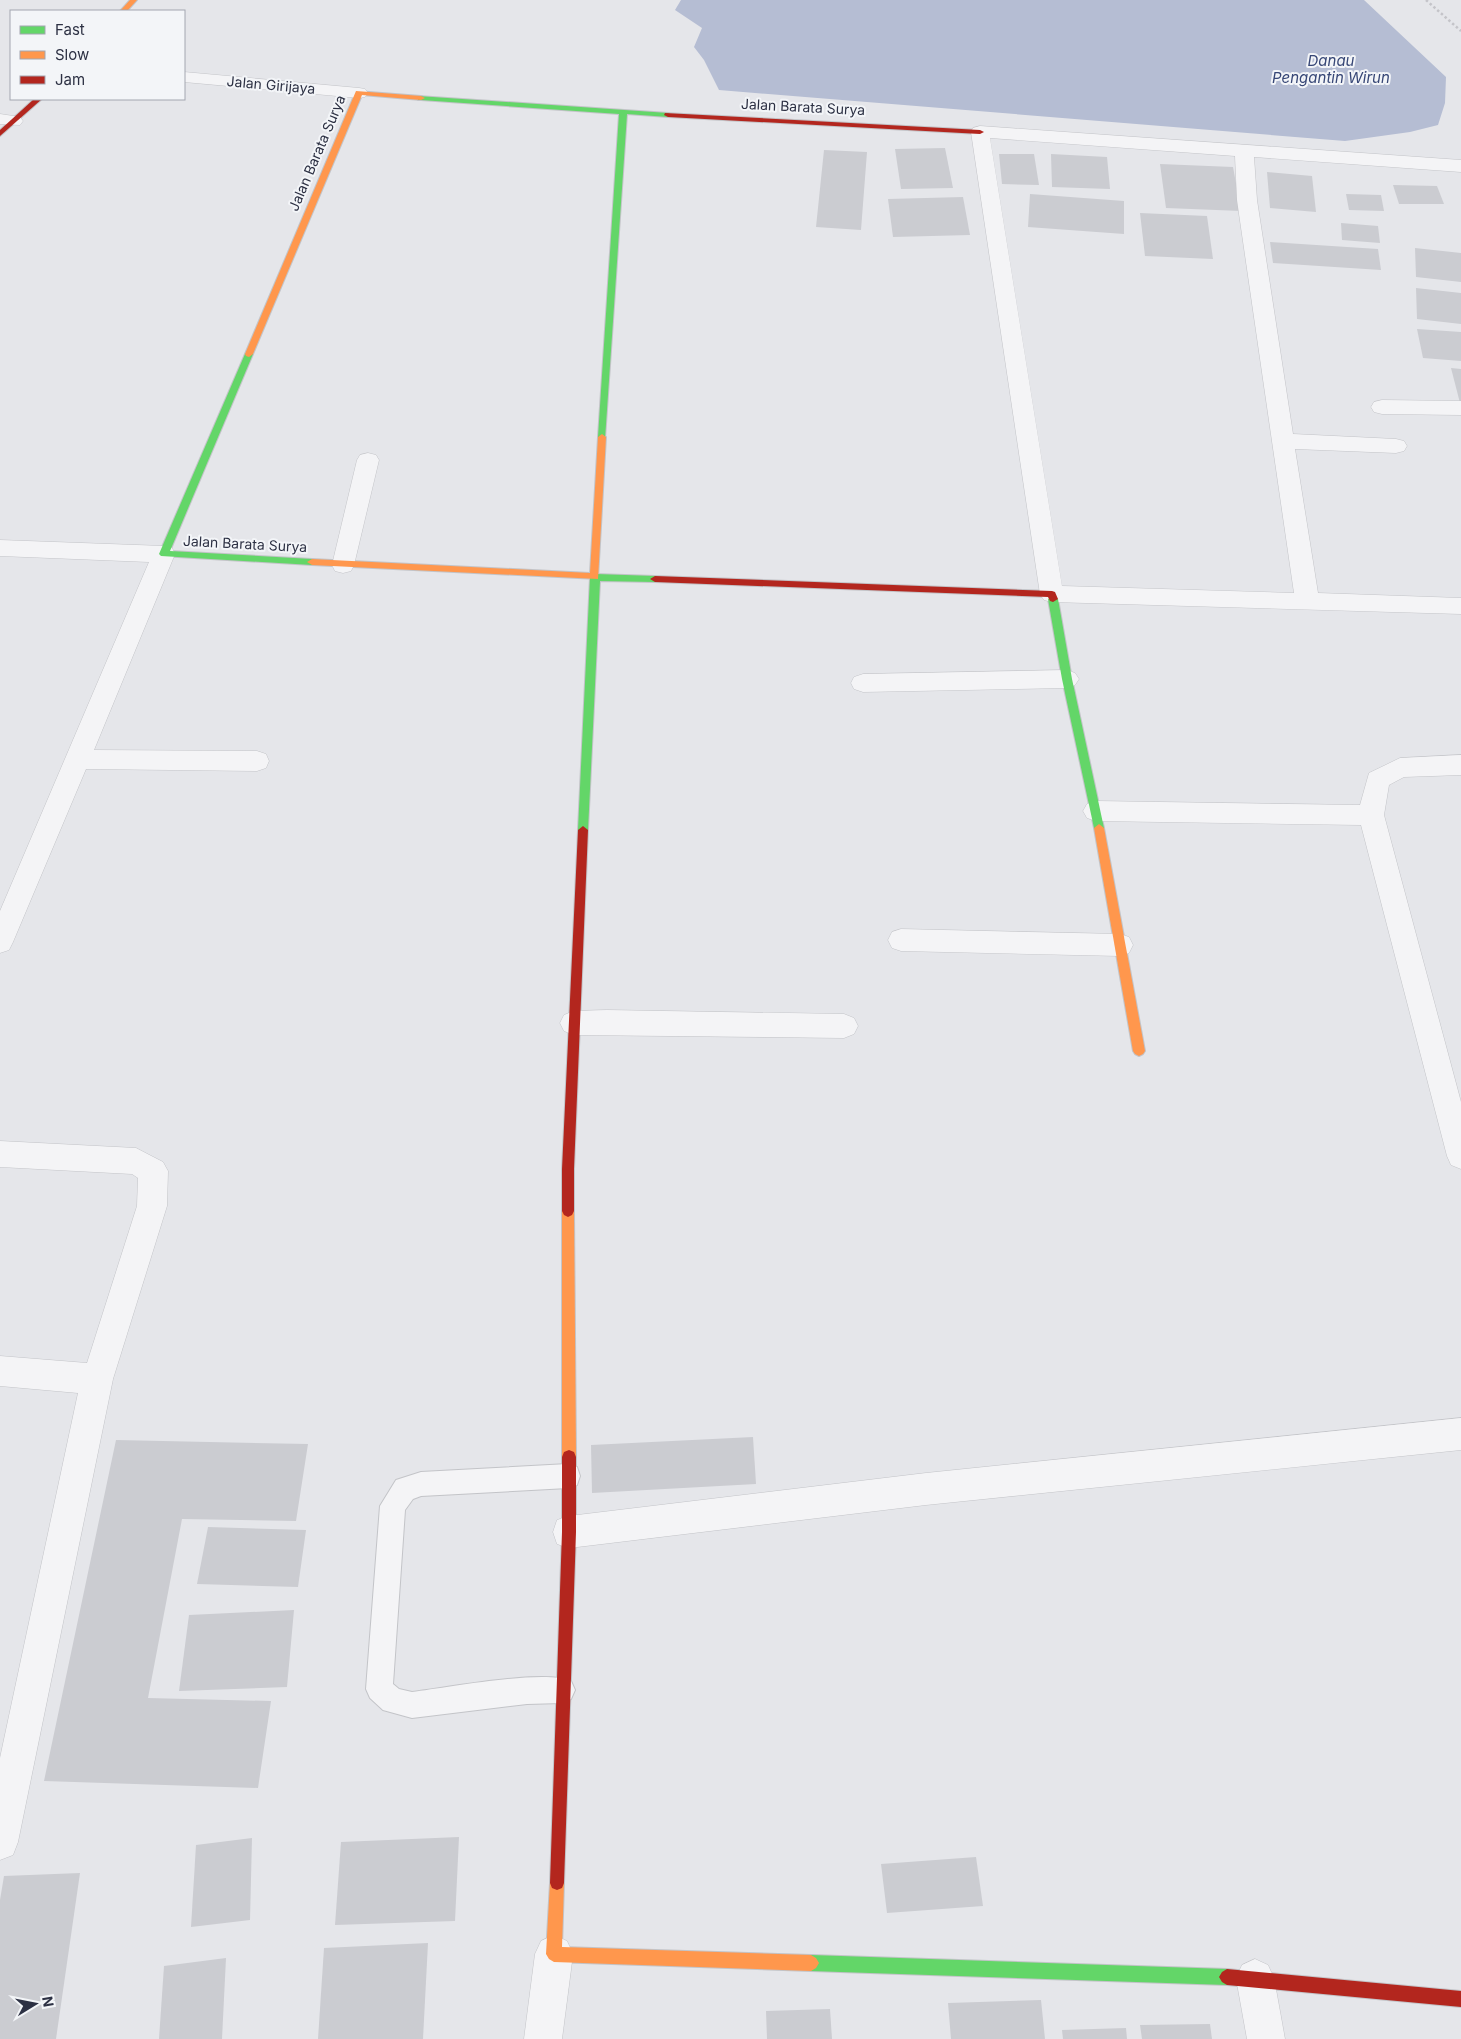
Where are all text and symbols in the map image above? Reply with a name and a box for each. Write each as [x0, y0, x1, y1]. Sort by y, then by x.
legend [10, 10, 185, 100]
text: Fast [55, 20, 85, 39]
text: Slow [55, 45, 89, 64]
water label: Danau Pengantin Wirun [1272, 51, 1390, 87]
text: Jam [55, 70, 85, 89]
street label: Jalan Girijaya [226, 72, 316, 97]
street label: Jalan Barata Surya [284, 92, 349, 213]
street label: Jalan Barata Surya [741, 95, 866, 118]
street label: Jalan Barata Surya [183, 532, 308, 555]
north arrow [10, 1979, 60, 2029]
text: N [39, 1995, 58, 2008]

